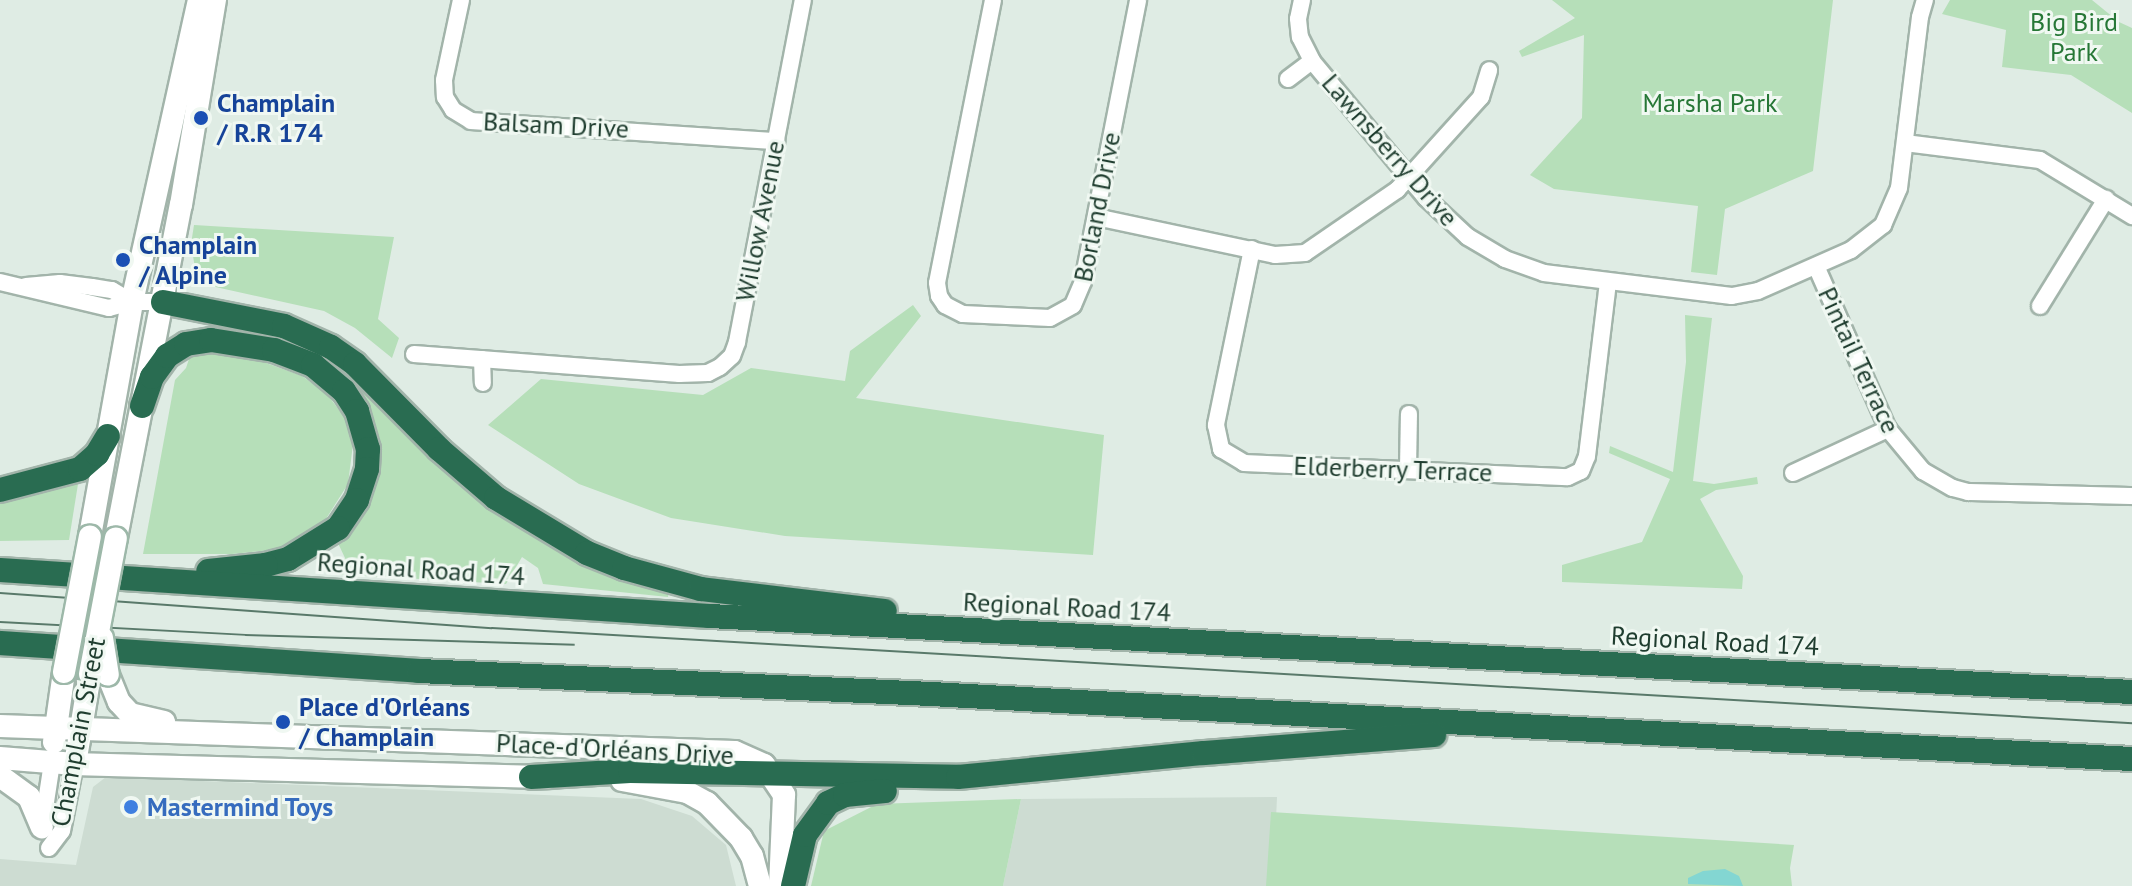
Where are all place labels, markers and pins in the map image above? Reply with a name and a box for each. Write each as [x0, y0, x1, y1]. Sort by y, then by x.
place label: Champlain / R.R 174 [217, 87, 335, 148]
marker: Champlain / R.R 174 [192, 109, 210, 127]
place label: Champlain / Alpine [139, 229, 257, 290]
marker: Champlain / Alpine [114, 251, 132, 269]
place label: Place d'Orléans / Champlain [299, 691, 470, 752]
marker: Place d'Orléans / Champlain [274, 713, 292, 731]
place label: Mastermind Toys [147, 791, 334, 823]
marker: Mastermind Toys [122, 798, 140, 816]

